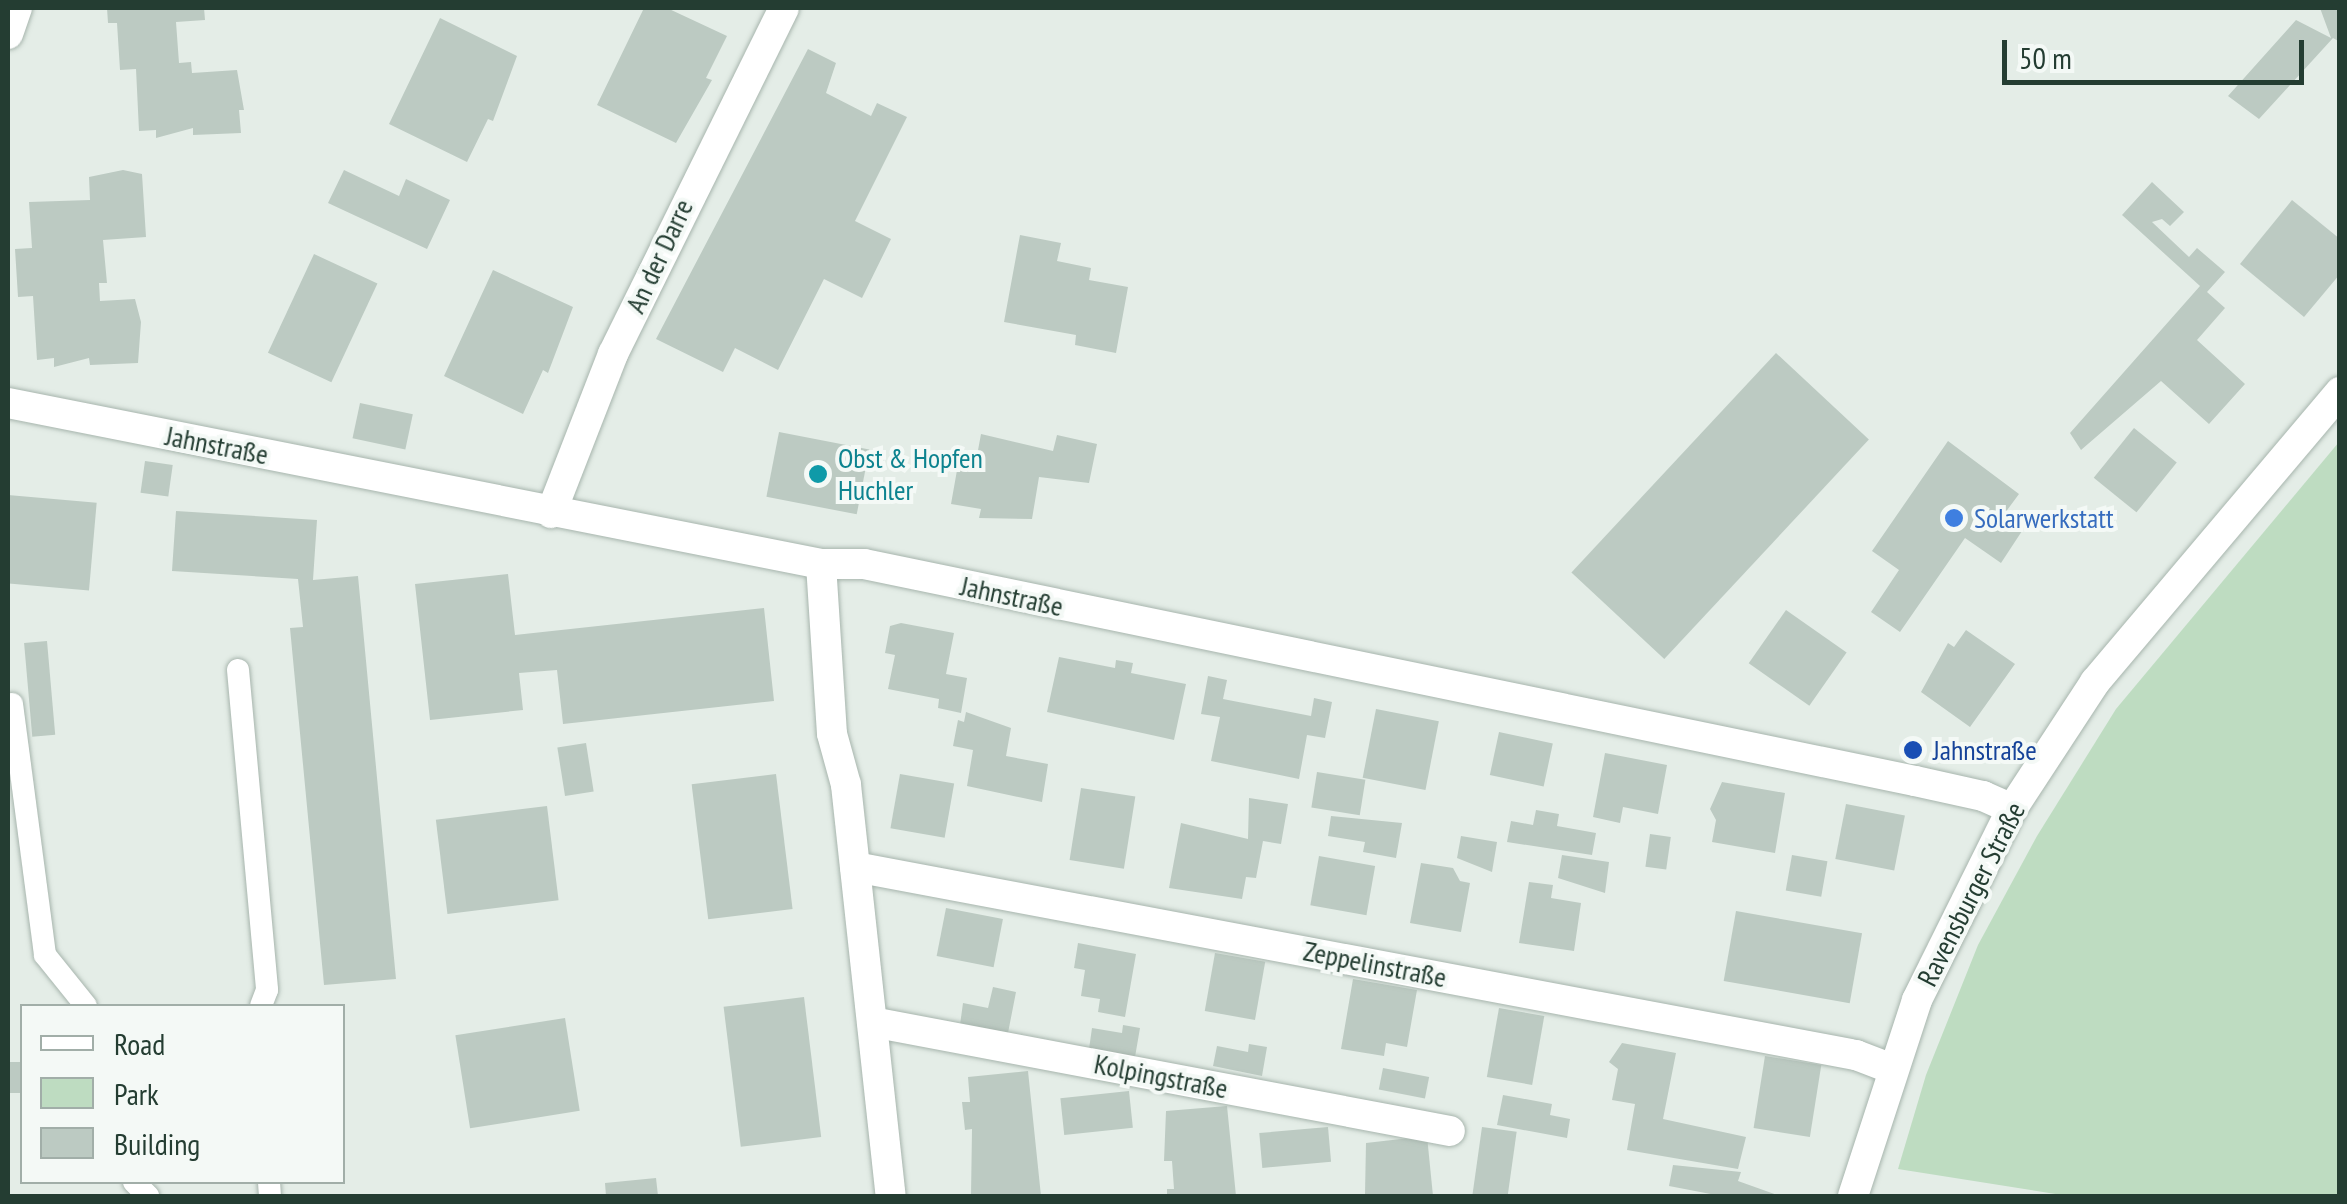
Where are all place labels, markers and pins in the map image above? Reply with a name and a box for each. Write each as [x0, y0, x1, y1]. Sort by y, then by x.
place label: Obst & Hopfen Huchler [838, 441, 983, 507]
marker: Obst & Hopfen Huchler [807, 463, 829, 485]
place label: Solarwerkstatt [1974, 501, 2114, 535]
marker: Solarwerkstatt [1943, 507, 1965, 529]
place label: Jahnstraße [1933, 733, 2037, 767]
marker: Jahnstraße [1902, 739, 1924, 761]

